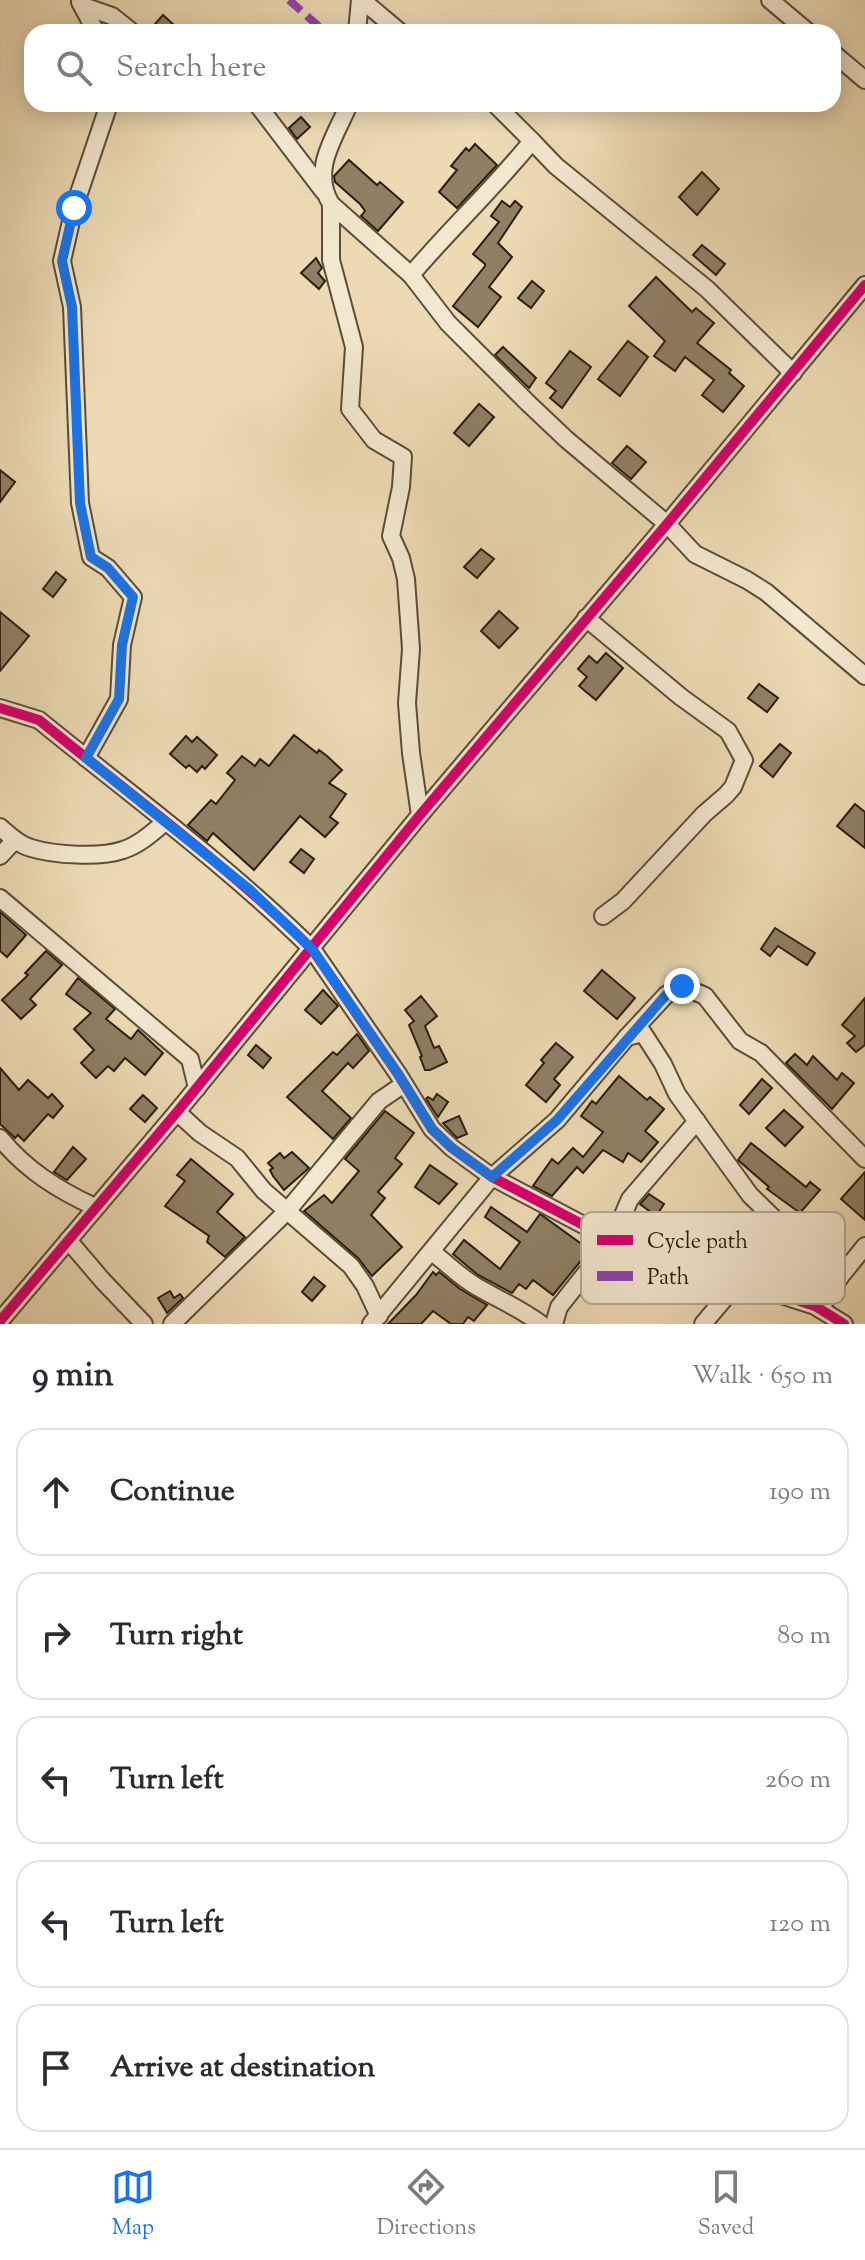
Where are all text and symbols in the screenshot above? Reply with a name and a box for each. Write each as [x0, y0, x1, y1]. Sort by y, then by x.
search box [24, 24, 841, 112]
icon: search [52, 46, 96, 90]
text: Search here [116, 47, 266, 90]
route start [56, 190, 92, 226]
route end [664, 968, 700, 1004]
legend [581, 1212, 845, 1304]
text: Cycle path [647, 1227, 748, 1259]
text: Path [647, 1263, 690, 1295]
text: 9 min [32, 1352, 114, 1401]
text: Walk · 650 m [692, 1358, 833, 1395]
icon: ahead [34, 1470, 78, 1514]
text: Continue [110, 1471, 235, 1514]
text: 190 m [769, 1474, 831, 1511]
icon: right [34, 1614, 78, 1658]
text: Turn right [110, 1615, 243, 1658]
text: 80 m [777, 1618, 831, 1655]
icon: left [34, 1758, 78, 1802]
text: Turn left [110, 1759, 224, 1802]
text: 260 m [765, 1762, 831, 1799]
icon: left [34, 1902, 78, 1946]
text: Turn left [110, 1903, 224, 1946]
text: 120 m [769, 1906, 831, 1943]
icon: arrive [34, 2046, 78, 2090]
text: Arrive at destination [110, 2047, 375, 2090]
tab: Map [111, 2165, 155, 2245]
tab: Directions [377, 2165, 476, 2245]
tab: Saved [698, 2165, 754, 2245]

